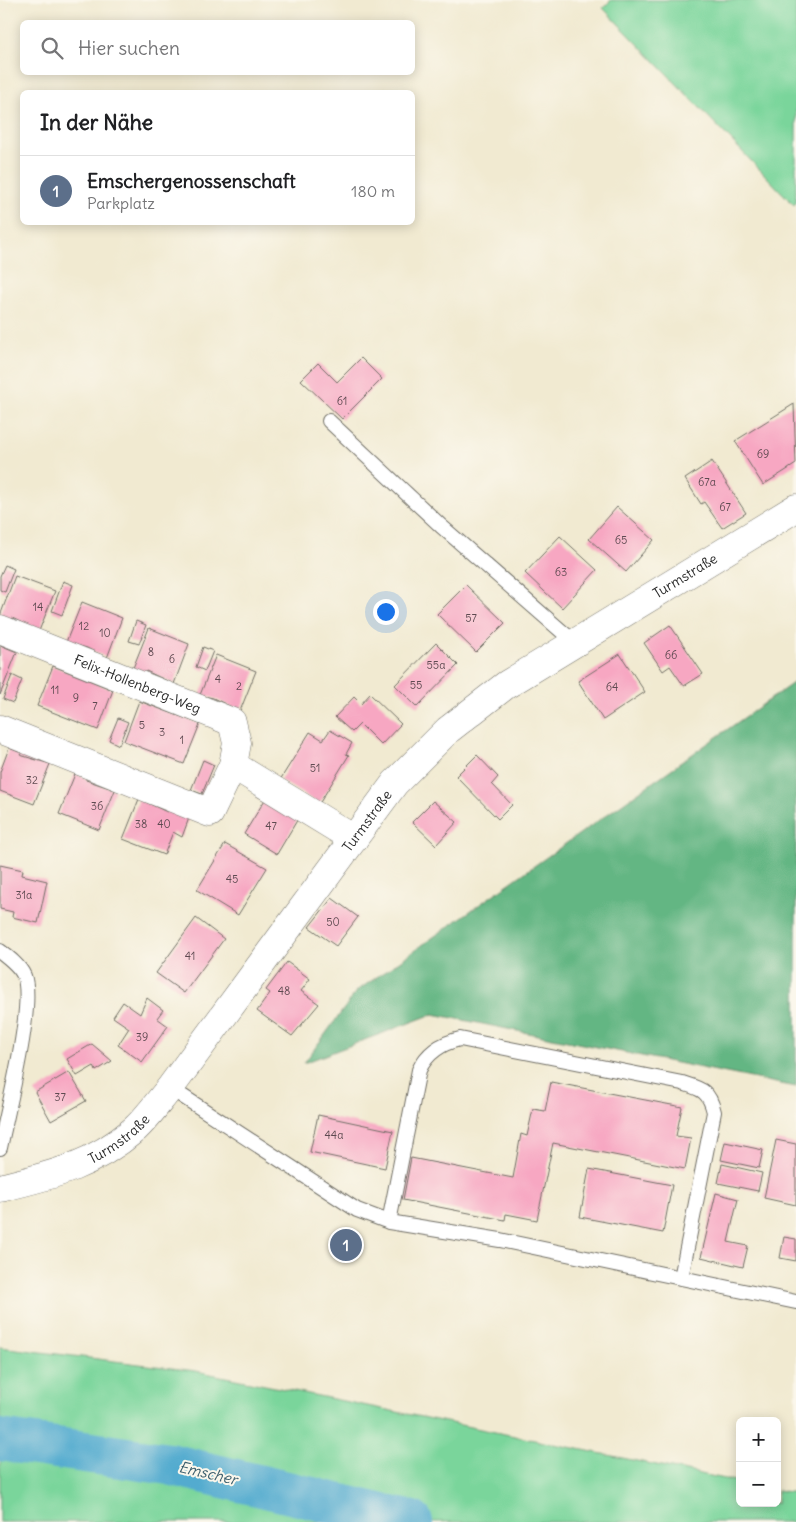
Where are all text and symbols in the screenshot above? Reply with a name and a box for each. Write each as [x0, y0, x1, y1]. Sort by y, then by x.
search box [20, 20, 415, 75]
icon: search [38, 34, 66, 62]
text: Hier suchen [78, 36, 180, 60]
text: In der Nähe [40, 109, 153, 136]
text: Emschergenossenschaft [87, 169, 296, 193]
text: 1 [53, 181, 59, 201]
text: 180 m [351, 181, 395, 201]
text: Parkplatz [87, 193, 155, 213]
house number: 61 [337, 394, 347, 408]
house number: 69 [757, 447, 769, 461]
house number: 67a [698, 475, 716, 489]
house number: 67 [719, 500, 731, 514]
house number: 65 [615, 533, 627, 547]
street label: Turmstraße [649, 549, 720, 602]
house number: 63 [555, 565, 567, 579]
your location [373, 599, 399, 625]
house number: 14 [33, 600, 43, 614]
house number: 57 [465, 611, 477, 625]
house number: 12 [79, 619, 89, 633]
house number: 10 [99, 626, 111, 640]
house number: 8 [148, 645, 154, 659]
house number: 66 [665, 648, 677, 662]
street label: Felix-Hollenberg-Weg [71, 651, 203, 718]
house number: 6 [169, 652, 175, 666]
house number: 55a [427, 658, 445, 672]
house number: 4 [215, 672, 221, 686]
house number: 55 [410, 678, 422, 692]
house number: 2 [236, 679, 242, 693]
house number: 64 [606, 680, 618, 694]
house number: 11 [51, 683, 59, 697]
house number: 9 [73, 691, 79, 705]
house number: 7 [92, 699, 98, 713]
house number: 5 [139, 718, 145, 732]
house number: 3 [159, 725, 165, 739]
house number: 1 [180, 733, 184, 747]
house number: 51 [310, 761, 320, 775]
house number: 32 [26, 773, 38, 787]
street label: Turmstraße [338, 786, 396, 855]
house number: 36 [91, 799, 103, 813]
house number: 38 [135, 817, 147, 831]
house number: 40 [157, 817, 171, 831]
house number: 47 [265, 819, 277, 833]
house number: 45 [226, 872, 238, 886]
house number: 31a [16, 888, 32, 902]
house number: 50 [326, 915, 340, 929]
house number: 41 [185, 949, 195, 963]
house number: 48 [278, 984, 290, 998]
house number: 39 [136, 1030, 148, 1044]
house number: 37 [54, 1090, 66, 1104]
street label: Turmstraße [85, 1111, 154, 1168]
house number: 44a [325, 1128, 344, 1142]
pin: 1 [330, 1226, 362, 1264]
map controls [736, 1417, 781, 1507]
button: + [736, 1417, 781, 1462]
water label: Emscher [177, 1457, 241, 1489]
button: − [736, 1462, 781, 1507]

